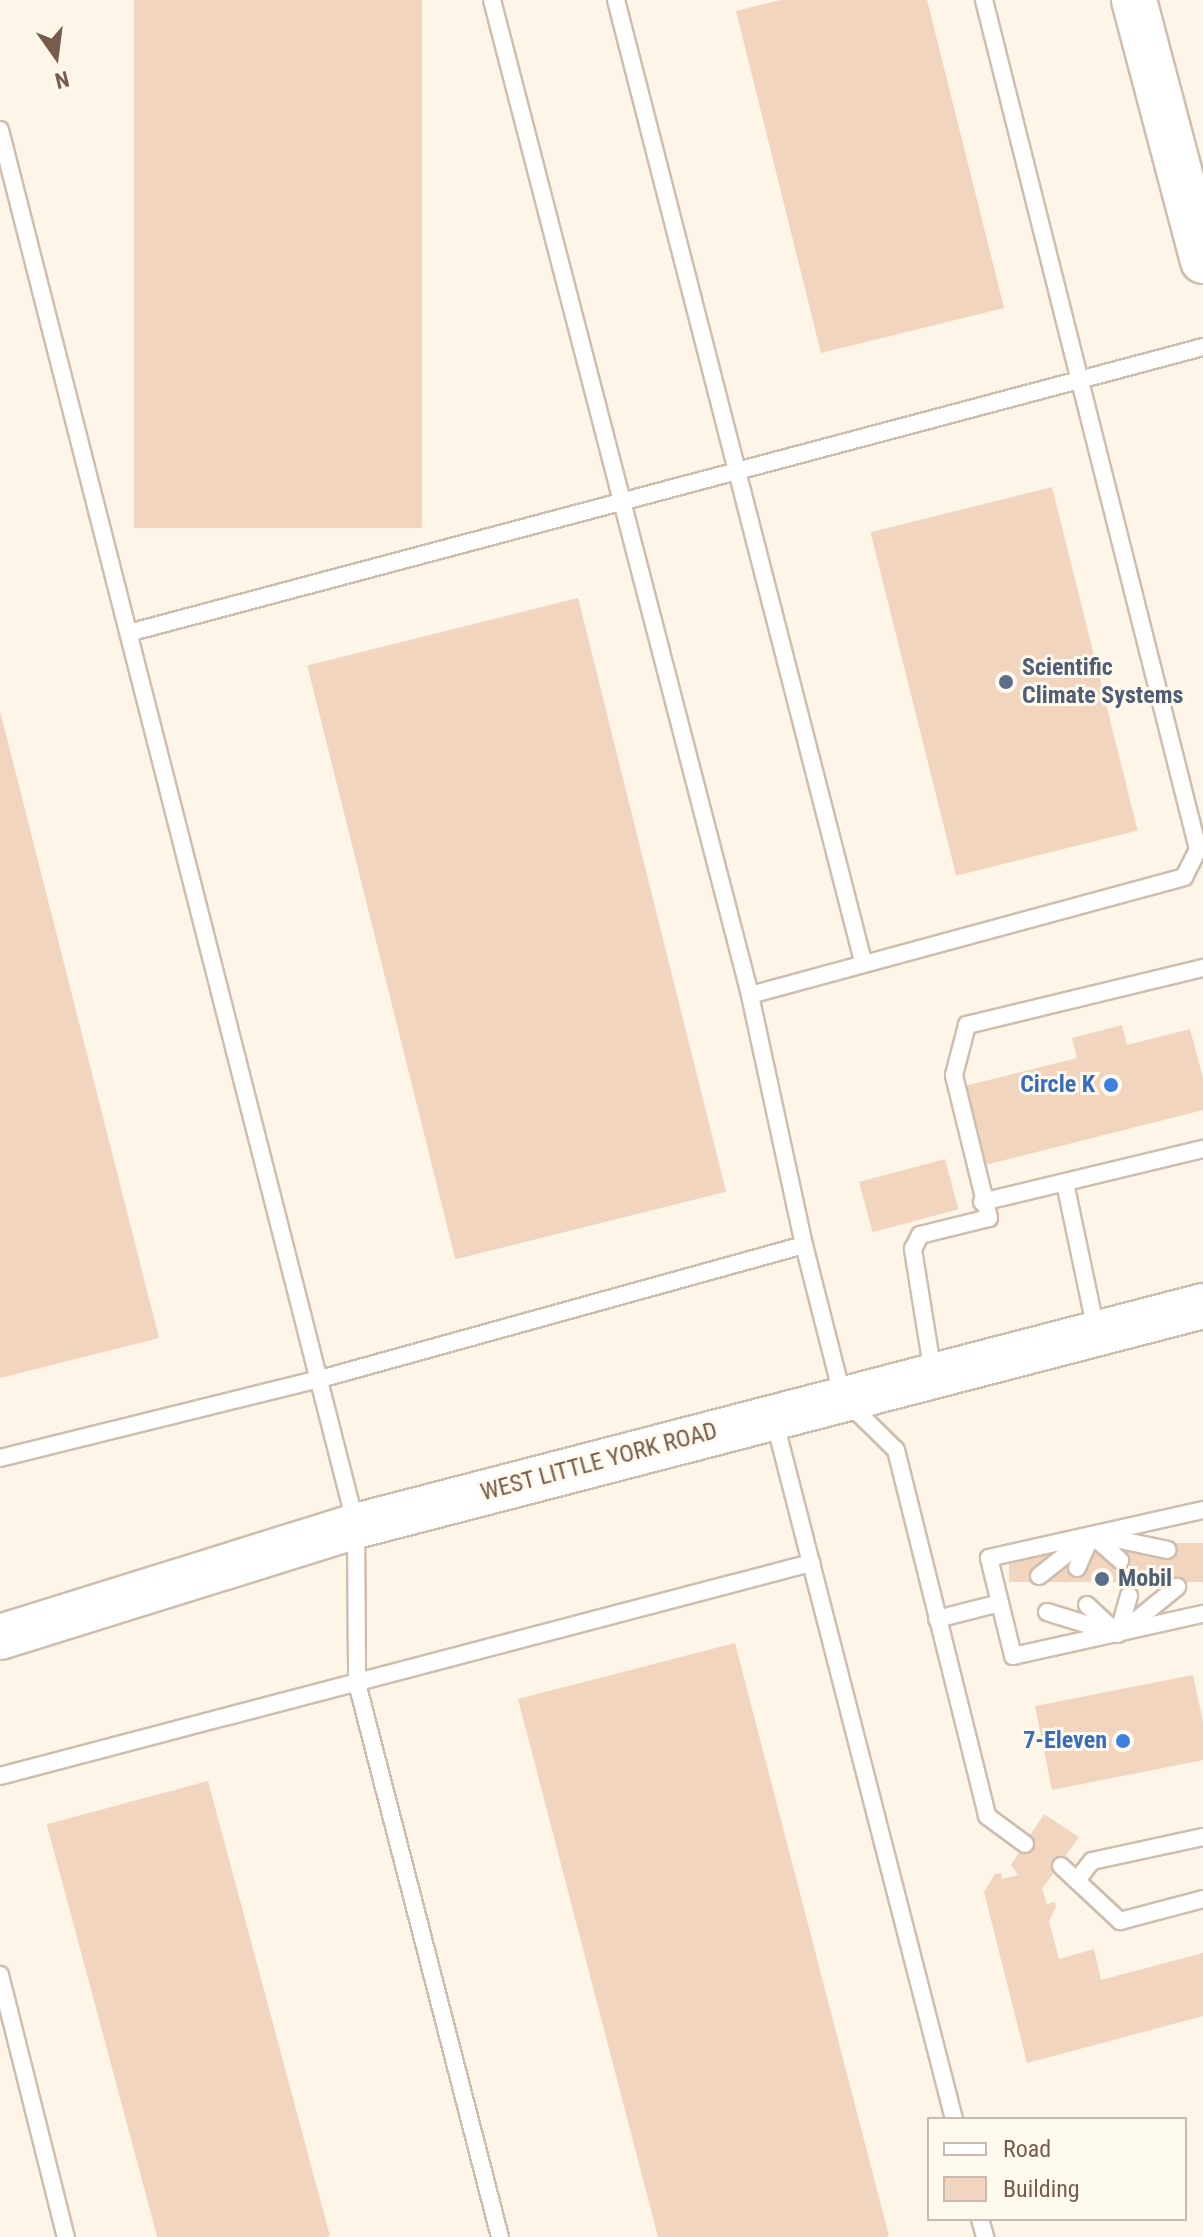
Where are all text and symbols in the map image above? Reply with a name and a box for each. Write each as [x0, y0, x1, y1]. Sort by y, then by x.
north arrow [16, 16, 96, 96]
text: N [52, 66, 72, 94]
place label: Scientific Climate Systems [1022, 654, 1183, 710]
marker: Scientific Climate Systems [997, 673, 1015, 691]
place label: Circle K [1020, 1071, 1095, 1099]
marker: Circle K [1102, 1076, 1120, 1094]
street label: WEST LITTLE YORK ROAD [477, 1416, 721, 1508]
place label: Mobil [1118, 1565, 1172, 1593]
marker: Mobil [1093, 1570, 1111, 1588]
place label: 7-Eleven [1023, 1727, 1107, 1755]
marker: 7-Eleven [1114, 1732, 1132, 1750]
legend [927, 2117, 1187, 2221]
text: Road [1003, 2135, 1051, 2163]
text: Building [1003, 2175, 1080, 2203]

